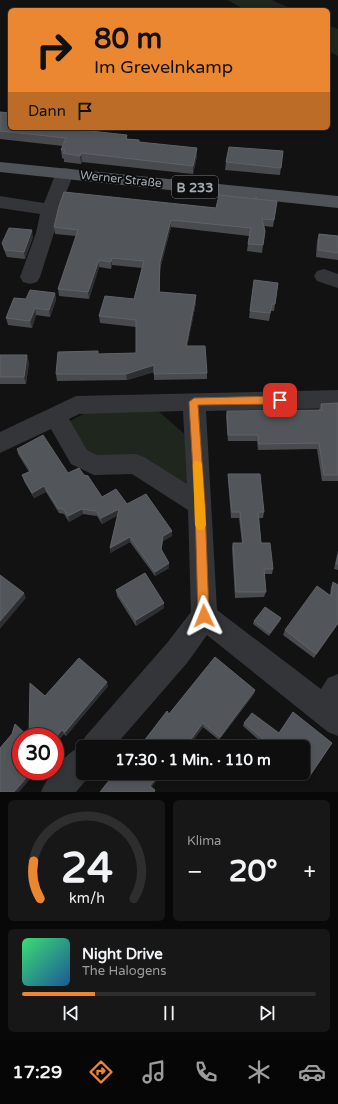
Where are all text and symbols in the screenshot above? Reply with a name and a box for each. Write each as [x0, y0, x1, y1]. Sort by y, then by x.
text: 80 m [94, 22, 162, 56]
icon: right [28, 24, 80, 76]
text: Im Grevelnkamp [94, 56, 233, 78]
icon: arrive [74, 100, 96, 122]
text: Dann [28, 102, 66, 120]
street label: Werner Straße [80, 168, 163, 190]
road number: B 233 [172, 176, 218, 198]
pin [263, 383, 297, 417]
icon: arrive [269, 389, 291, 411]
position arrow [183, 595, 225, 637]
speed limit sign: 30 [12, 728, 64, 780]
text: 17:30 · 1 Min. · 110 m [115, 751, 271, 769]
text: Klima [187, 833, 221, 849]
text: 24 [60, 843, 113, 893]
text: 20° [229, 853, 278, 890]
text: − [187, 859, 203, 885]
text: + [304, 859, 316, 885]
text: km/h [69, 889, 104, 906]
text: Night Drive [82, 945, 163, 963]
text: The Halogens [82, 963, 166, 979]
icon: previous [60, 1002, 82, 1024]
icon: pause [158, 1002, 180, 1024]
icon: next [256, 1002, 278, 1024]
icon: directions [87, 1058, 115, 1086]
icon: music [140, 1058, 168, 1086]
icon: phone [192, 1058, 220, 1086]
icon: climate [245, 1058, 273, 1086]
icon: car [298, 1058, 326, 1086]
text: 17:29 [12, 1061, 62, 1083]

